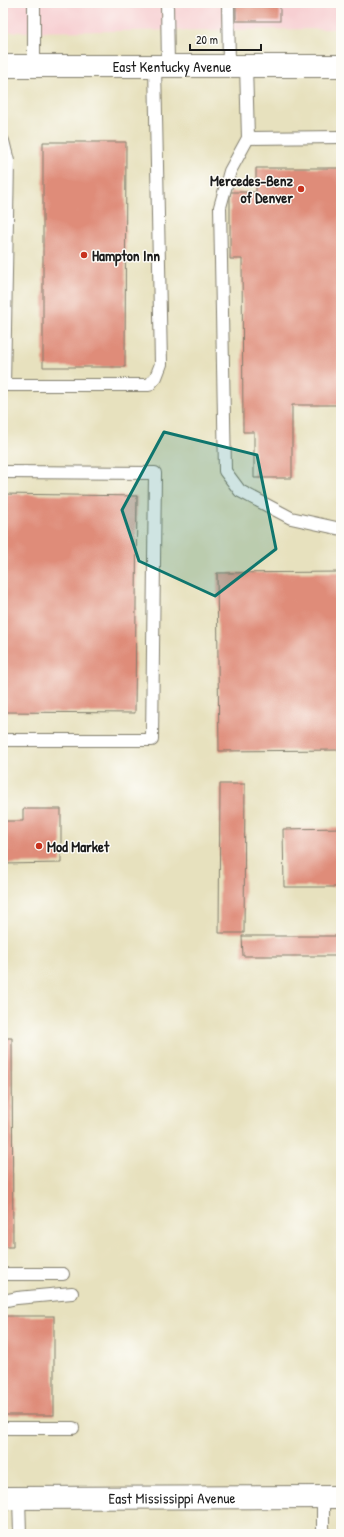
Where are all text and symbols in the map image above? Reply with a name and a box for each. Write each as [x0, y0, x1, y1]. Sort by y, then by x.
scale bar [190, 26, 261, 52]
text: 20 m [196, 31, 218, 48]
street label: East Kentucky Avenue [113, 56, 231, 77]
place label: Mercedes-Benz of Denver [210, 170, 294, 208]
marker: Mercedes-Benz of Denver [296, 184, 306, 194]
place label: Hampton Inn [92, 245, 160, 267]
marker: Hampton Inn [79, 250, 89, 260]
place label: Mod Market [47, 836, 110, 857]
marker: Mod Market [34, 841, 44, 851]
street label: East Mississippi Avenue [109, 1487, 235, 1508]

